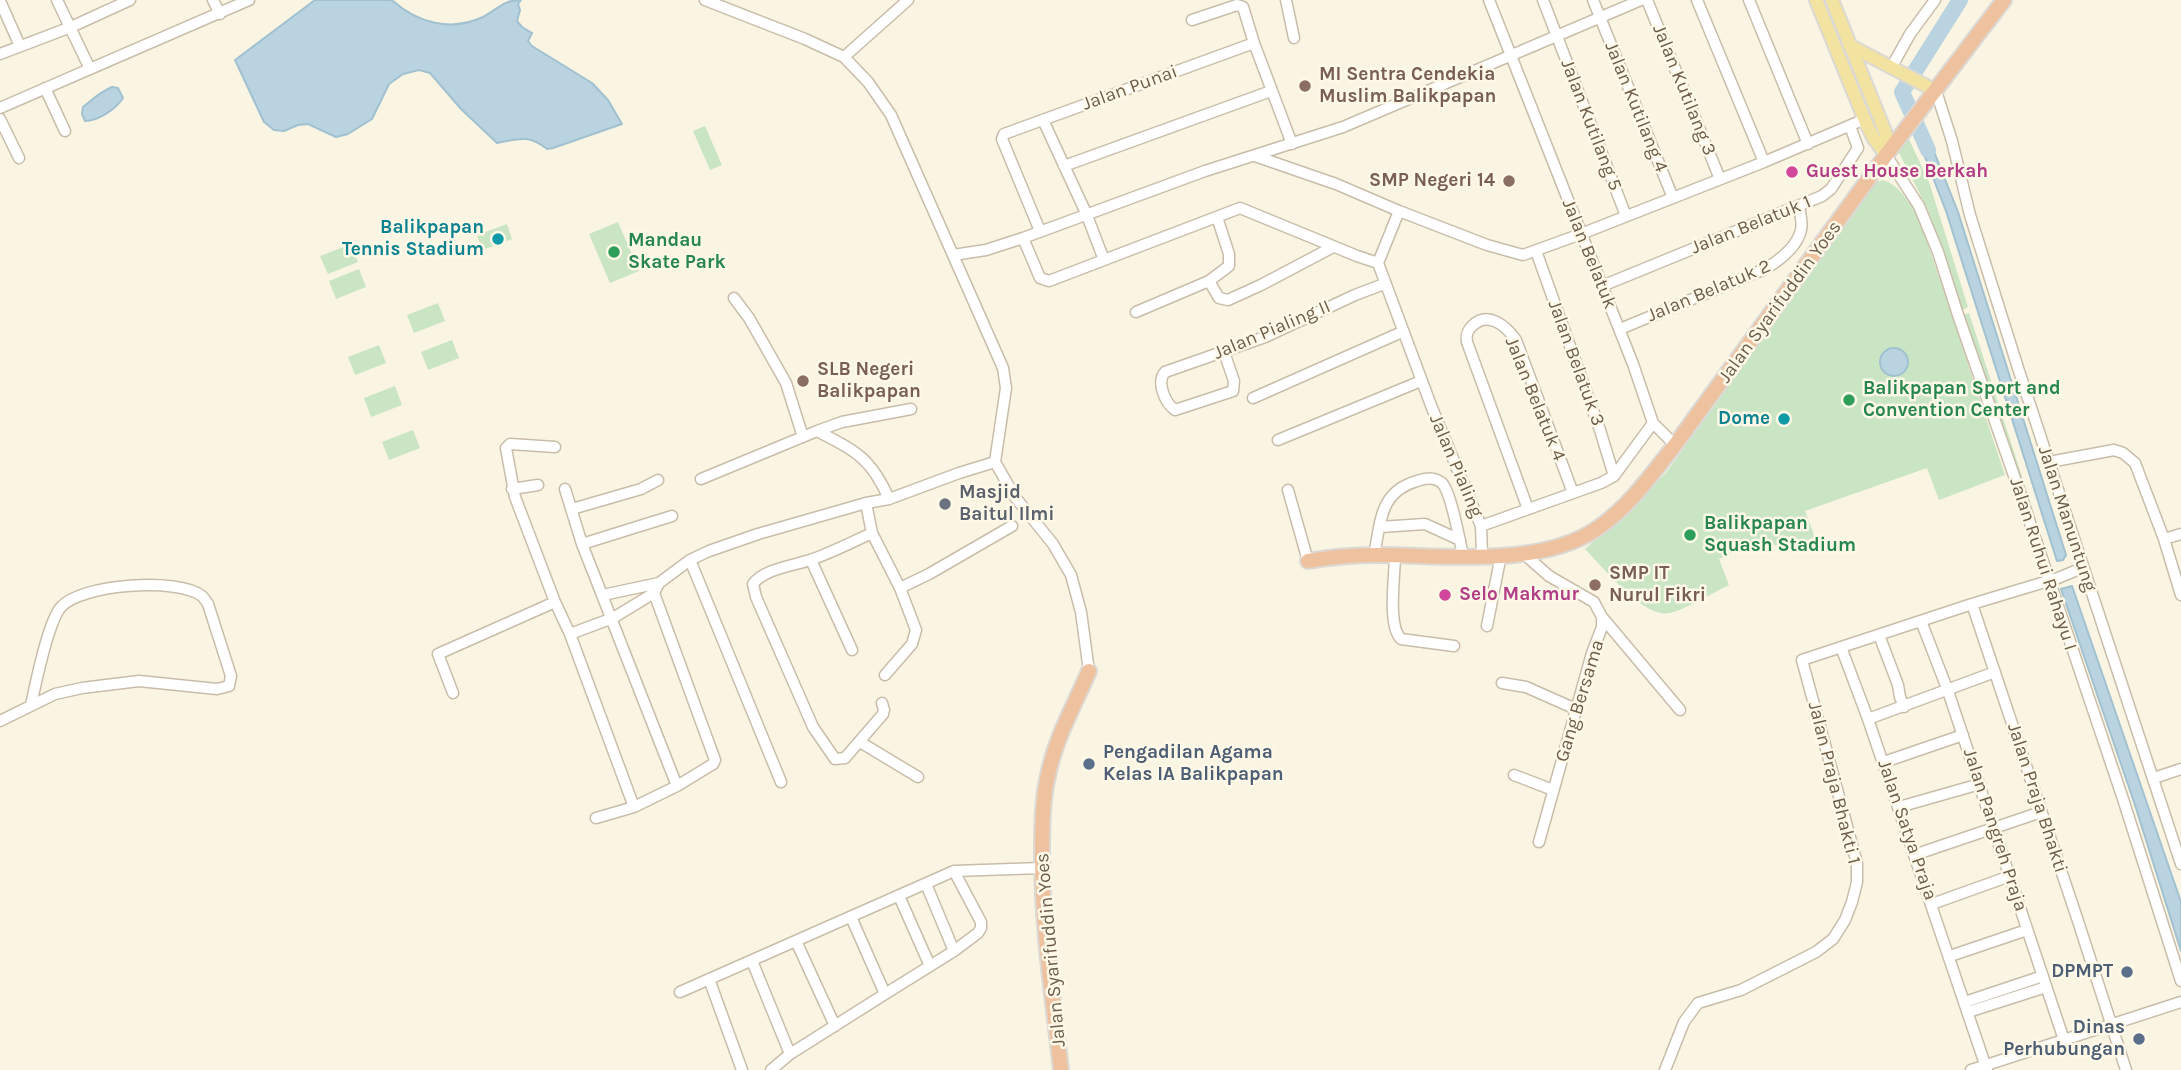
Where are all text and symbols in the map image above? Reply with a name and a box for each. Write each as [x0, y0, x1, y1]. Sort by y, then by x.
street label: Jalan Kutilang 3 [1647, 21, 1721, 159]
street label: Jalan Kutilang 4 [1599, 38, 1673, 176]
street label: Jalan Kutilang 5 [1555, 56, 1627, 194]
street label: Jalan Punai [1079, 60, 1181, 116]
place label: MI Sentra Cendekia Muslim Balikpapan [1319, 64, 1496, 108]
marker: MI Sentra Cendekia Muslim Balikpapan [1297, 78, 1313, 94]
place label: Guest House Berkah [1806, 161, 1988, 183]
marker: Guest House Berkah [1784, 164, 1800, 180]
place label: SMP Negeri 14 [1369, 170, 1495, 192]
marker: SMP Negeri 14 [1501, 173, 1517, 189]
street label: Jalan Belatuk 1 [1688, 191, 1814, 259]
street label: Jalan Belatuk [1557, 196, 1621, 312]
place label: Balikpapan Tennis Stadium [342, 217, 484, 261]
street label: Jalan Syarifuddin Yoes [1714, 217, 1846, 387]
place label: Mandau Skate Park [628, 230, 726, 274]
marker: Balikpapan Tennis Stadium [490, 231, 506, 247]
marker: Mandau Skate Park [606, 244, 622, 260]
street label: Jalan Belatuk 2 [1644, 255, 1774, 327]
street label: Jalan Pialing II [1210, 295, 1334, 365]
street label: Jalan Belatuk 3 [1543, 297, 1609, 429]
street label: Jalan Belatuk 4 [1500, 334, 1570, 464]
place label: SLB Negeri Balikpapan [817, 359, 921, 403]
marker: SLB Negeri Balikpapan [795, 373, 811, 389]
place label: Balikpapan Sport and Convention Center [1863, 378, 2061, 422]
marker: Balikpapan Sport and Convention Center [1841, 392, 1857, 408]
place label: Dome [1718, 408, 1770, 430]
street label: Jalan Pialing [1424, 411, 1488, 521]
marker: Dome [1776, 411, 1792, 427]
street label: Jalan Manuntung [2033, 443, 2101, 595]
street label: Jalan Ruhui Rahayu I [2004, 475, 2082, 653]
place label: Masjid Baitul Ilmi [959, 482, 1054, 526]
marker: Masjid Baitul Ilmi [937, 496, 953, 512]
place label: Balikpapan Squash Stadium [1704, 513, 1856, 557]
marker: Balikpapan Squash Stadium [1682, 527, 1698, 543]
place label: SMP IT Nurul Fikri [1609, 563, 1706, 607]
marker: SMP IT Nurul Fikri [1587, 577, 1603, 593]
place label: Selo Makmur [1459, 584, 1579, 606]
marker: Selo Makmur [1437, 587, 1453, 603]
street label: Gang Bersama [1551, 637, 1609, 765]
street label: Jalan Praja Bhakti 1 [1803, 699, 1865, 867]
street label: Jalan Praja Bhakti [2002, 720, 2072, 876]
place label: Pengadilan Agama Kelas IA Balikpapan [1103, 742, 1284, 786]
street label: Jalan Pangreh Praja [1958, 746, 2032, 914]
marker: Pengadilan Agama Kelas IA Balikpapan [1081, 756, 1097, 772]
street label: Jalan Satya Praja [1872, 757, 1942, 903]
street label: Jalan Syarifuddin Yoes [1031, 852, 1071, 1048]
place label: DPMPT [2051, 961, 2113, 983]
marker: DPMPT [2119, 964, 2135, 980]
place label: Dinas Perhubungan [2003, 1017, 2125, 1061]
marker: Dinas Perhubungan [2131, 1031, 2147, 1047]

